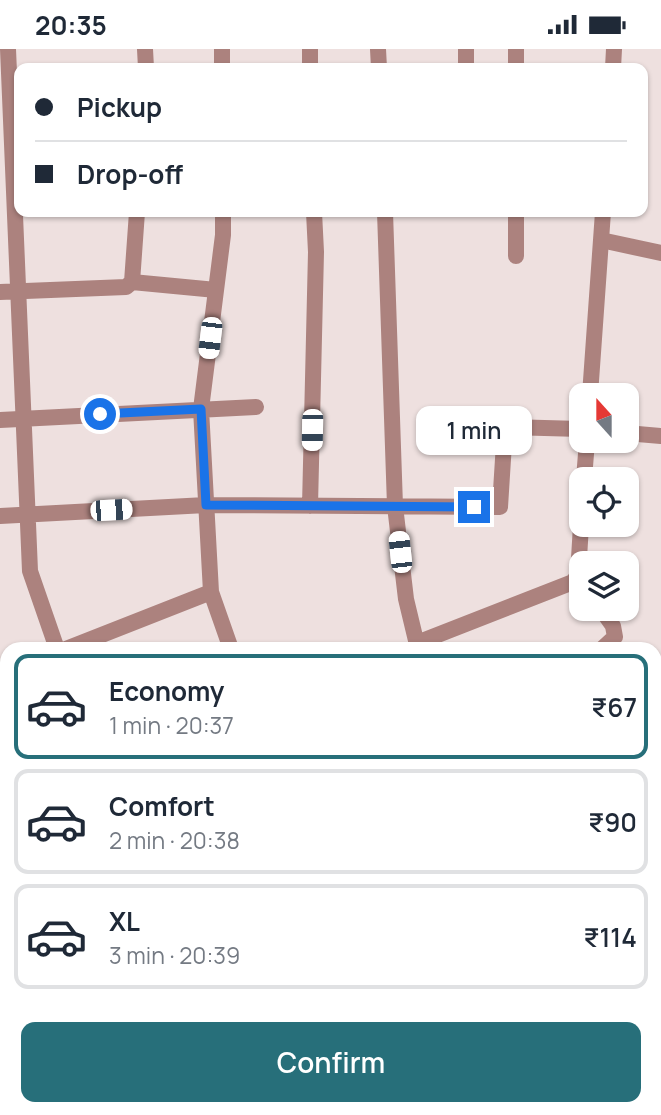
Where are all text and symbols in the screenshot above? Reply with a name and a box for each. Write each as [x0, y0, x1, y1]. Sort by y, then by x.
text: 20:35 [35, 7, 107, 43]
text: Pickup [77, 89, 162, 125]
text: Drop-off [77, 156, 183, 192]
car [198, 316, 223, 360]
north arrow [569, 383, 639, 453]
map controls [569, 383, 639, 621]
route start [84, 398, 116, 430]
callout: 1 min [416, 405, 532, 455]
car [302, 409, 323, 451]
text: 1 min [447, 414, 501, 446]
button: locate [569, 467, 639, 537]
route end [458, 491, 490, 523]
car [90, 498, 133, 522]
car [388, 530, 413, 574]
button: layers [569, 551, 639, 621]
text: Economy [109, 673, 224, 709]
icon: car [25, 675, 88, 738]
text: ₹67 [591, 689, 637, 725]
text: 1 min · 20:37 [109, 709, 234, 741]
text: Comfort [109, 788, 215, 824]
icon: car [25, 790, 88, 853]
text: ₹90 [588, 804, 637, 840]
text: 2 min · 20:38 [109, 824, 240, 856]
text: XL [109, 903, 140, 939]
icon: car [25, 905, 88, 968]
text: ₹114 [583, 919, 637, 955]
text: 3 min · 20:39 [109, 939, 240, 971]
button: Confirm [21, 1022, 641, 1102]

